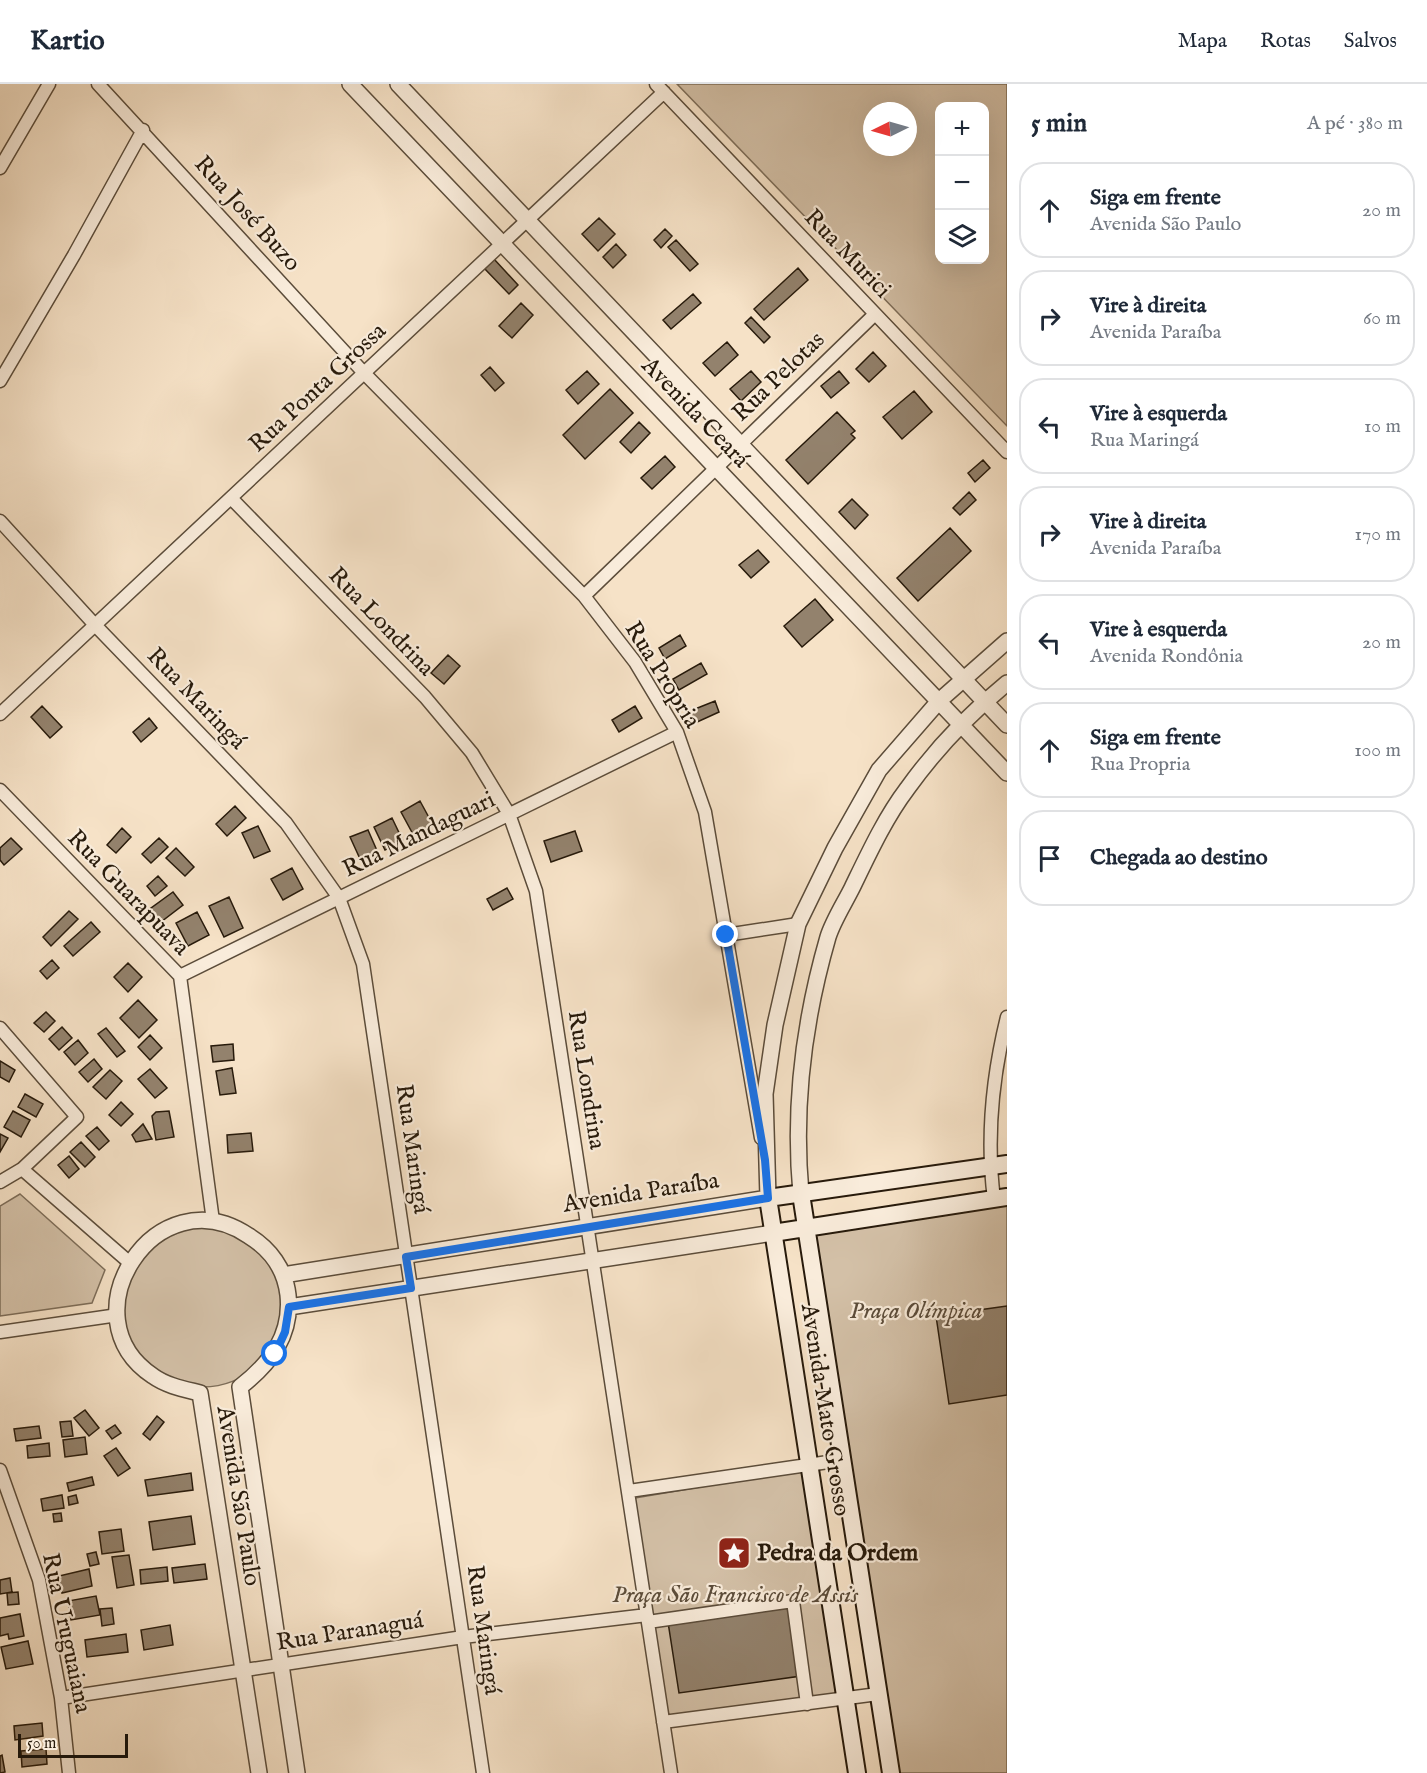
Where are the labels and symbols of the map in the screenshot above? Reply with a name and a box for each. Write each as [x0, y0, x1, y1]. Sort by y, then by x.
north arrow [863, 102, 917, 156]
street label: Rua José Buzo [187, 150, 307, 278]
street label: Rua Murici [797, 203, 897, 305]
street label: Rua Ponta Grossa [243, 316, 394, 460]
street label: Rua Pelotas [726, 325, 832, 429]
street label: Avenida Ceará [634, 350, 756, 475]
street label: Rua Londrina [321, 561, 441, 684]
street label: Rua Propria [617, 616, 707, 735]
street label: Rua Maringá [140, 641, 253, 757]
street label: Rua Mandaguari [338, 785, 500, 885]
street label: Rua Guarapuava [60, 823, 196, 963]
route end [712, 921, 738, 947]
street label: Rua Londrina [560, 1008, 612, 1152]
street label: Rua Maringá [388, 1082, 437, 1216]
street label: Avenida Paraíba [560, 1165, 722, 1221]
park label: Praça Olímpica [850, 1296, 982, 1327]
street label: Avenida Mato Grosso [793, 1301, 857, 1519]
route start [261, 1340, 287, 1366]
street label: Avenida São Paulo [208, 1403, 268, 1588]
place icon: Pedra da Ordem [716, 1535, 752, 1571]
place label: Pedra da Ordem [757, 1538, 919, 1569]
street label: Rua Uruguaiana [34, 1550, 98, 1717]
street label: Rua Maringá [459, 1563, 508, 1697]
park label: Praça São Francisco de Assis [612, 1580, 859, 1611]
street label: Rua Paranaguá [274, 1605, 426, 1659]
scale bar [18, 1731, 128, 1758]

